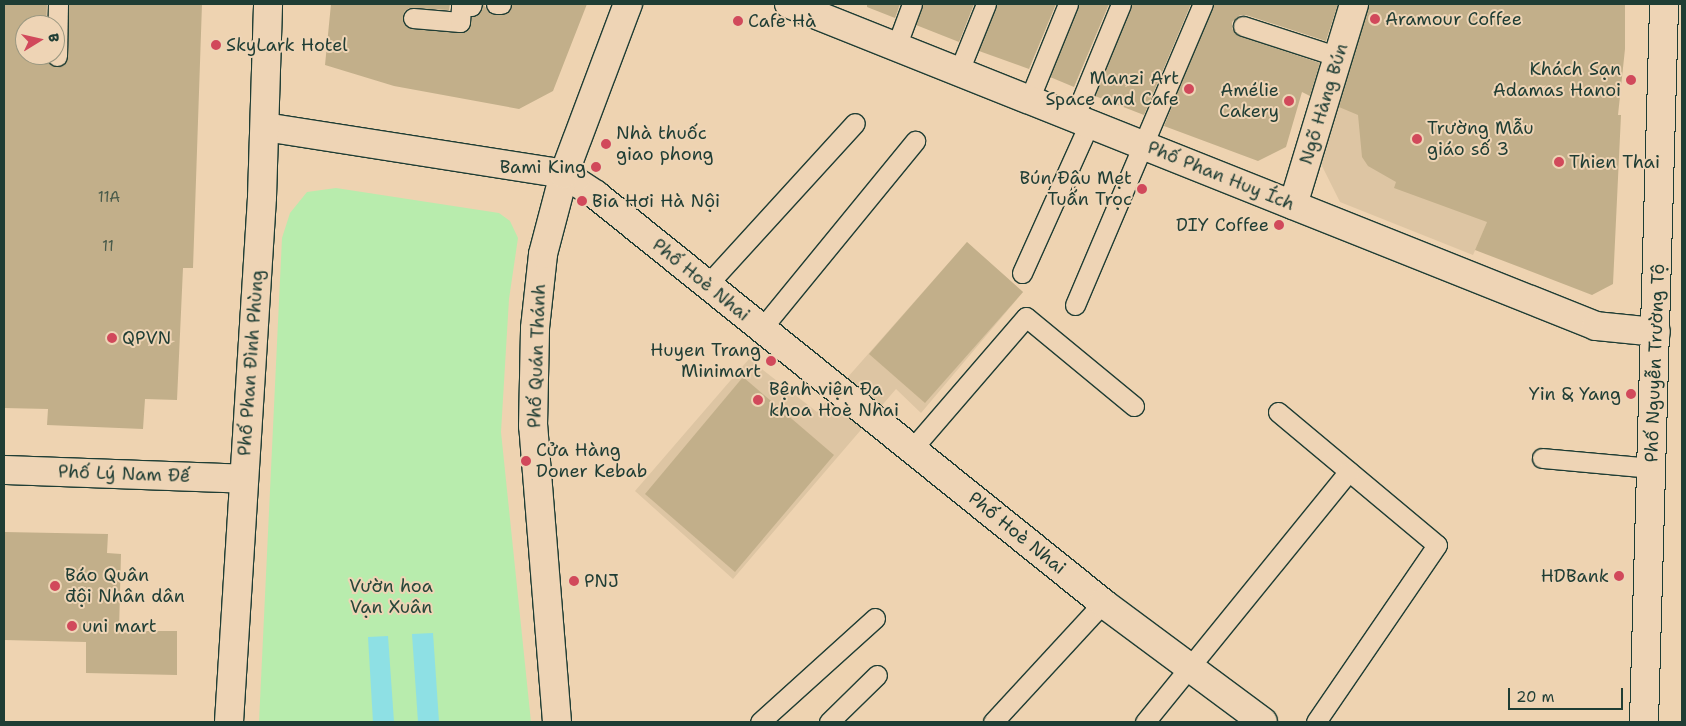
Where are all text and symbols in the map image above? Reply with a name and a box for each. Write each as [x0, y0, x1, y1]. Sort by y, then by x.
place label: Aramour Coffee [1385, 8, 1522, 30]
place label: Cafe Hà [748, 10, 816, 32]
marker: Aramour Coffee [1369, 13, 1381, 25]
north arrow [15, 15, 65, 65]
marker: Cafe Hà [732, 15, 744, 27]
text: B [44, 32, 63, 44]
place label: SkyLark Hotel [226, 34, 348, 56]
marker: SkyLark Hotel [210, 39, 222, 51]
street label: Ngõ Hàng Bún [1295, 41, 1353, 167]
place label: Khách Sạn Adamas Hanoi [1493, 59, 1621, 102]
place label: Manzi Art Space and Cafe [1045, 68, 1179, 110]
marker: Khách Sạn Adamas Hanoi [1625, 74, 1637, 86]
place label: Amélie Cakery [1219, 80, 1279, 122]
marker: Manzi Art Space and Cafe [1183, 83, 1195, 95]
marker: Amélie Cakery [1283, 95, 1295, 107]
place label: Trường Mẫu giáo số 3 [1427, 118, 1534, 160]
place label: Nhà thuốc giao phong [616, 123, 714, 166]
marker: Trường Mẫu giáo số 3 [1411, 133, 1423, 145]
street label: Phố Phan Huy Ích [1144, 137, 1298, 215]
marker: Nhà thuốc giao phong [600, 138, 612, 150]
place label: Thien Thai [1569, 151, 1660, 173]
place label: Bami King [500, 156, 586, 178]
marker: Thien Thai [1553, 156, 1565, 168]
marker: Bami King [590, 161, 602, 173]
place label: Bún Đậu Mẹt Tuấn Trọc [1020, 168, 1132, 210]
marker: Bún Đậu Mẹt Tuấn Trọc [1136, 183, 1148, 195]
house number: 11A [98, 189, 120, 207]
place label: Bia Hơi Hà Nội [592, 190, 720, 212]
marker: Bia Hơi Hà Nội [576, 195, 588, 207]
place label: DIY Coffee [1176, 214, 1269, 236]
marker: DIY Coffee [1273, 219, 1285, 231]
street label: Phố Hoè Nhai [648, 234, 754, 326]
house number: 11 [102, 238, 114, 256]
street label: Phố Nguyễn Trường Tộ [1641, 263, 1669, 463]
street label: Phố Phan Đình Phùng [234, 269, 268, 457]
street label: Phố Quán Thánh [524, 283, 550, 429]
place label: QPVN [122, 327, 171, 349]
marker: QPVN [106, 332, 118, 344]
place label: Huyen Trang Minimart [650, 340, 761, 382]
marker: Huyen Trang Minimart [765, 355, 777, 367]
place label: Bệnh viện Đa khoa Hoè Nhai [769, 379, 899, 422]
place label: Yin & Yang [1529, 383, 1621, 405]
marker: Yin & Yang [1625, 388, 1637, 400]
marker: Bệnh viện Đa khoa Hoè Nhai [751, 393, 765, 407]
place label: Cửa Hàng Doner Kebab [536, 440, 647, 482]
marker: Cửa Hàng Doner Kebab [520, 455, 532, 467]
street label: Phố Lý Nam Đế [58, 461, 190, 487]
street label: Phố Hoè Nhai [964, 487, 1070, 579]
place label: Báo Quân đội Nhân dân [65, 565, 185, 608]
place label: HDBank [1541, 565, 1609, 587]
place label: PNJ [584, 570, 619, 592]
marker: HDBank [1613, 570, 1625, 582]
marker: PNJ [568, 575, 580, 587]
park label: Vườn hoa Vạn Xuân [349, 576, 433, 618]
marker: Báo Quân đội Nhân dân [49, 580, 61, 592]
place label: uni mart [82, 615, 157, 637]
marker: uni mart [66, 620, 78, 632]
scale bar [1511, 678, 1626, 710]
text: 20 m [1516, 687, 1555, 707]

